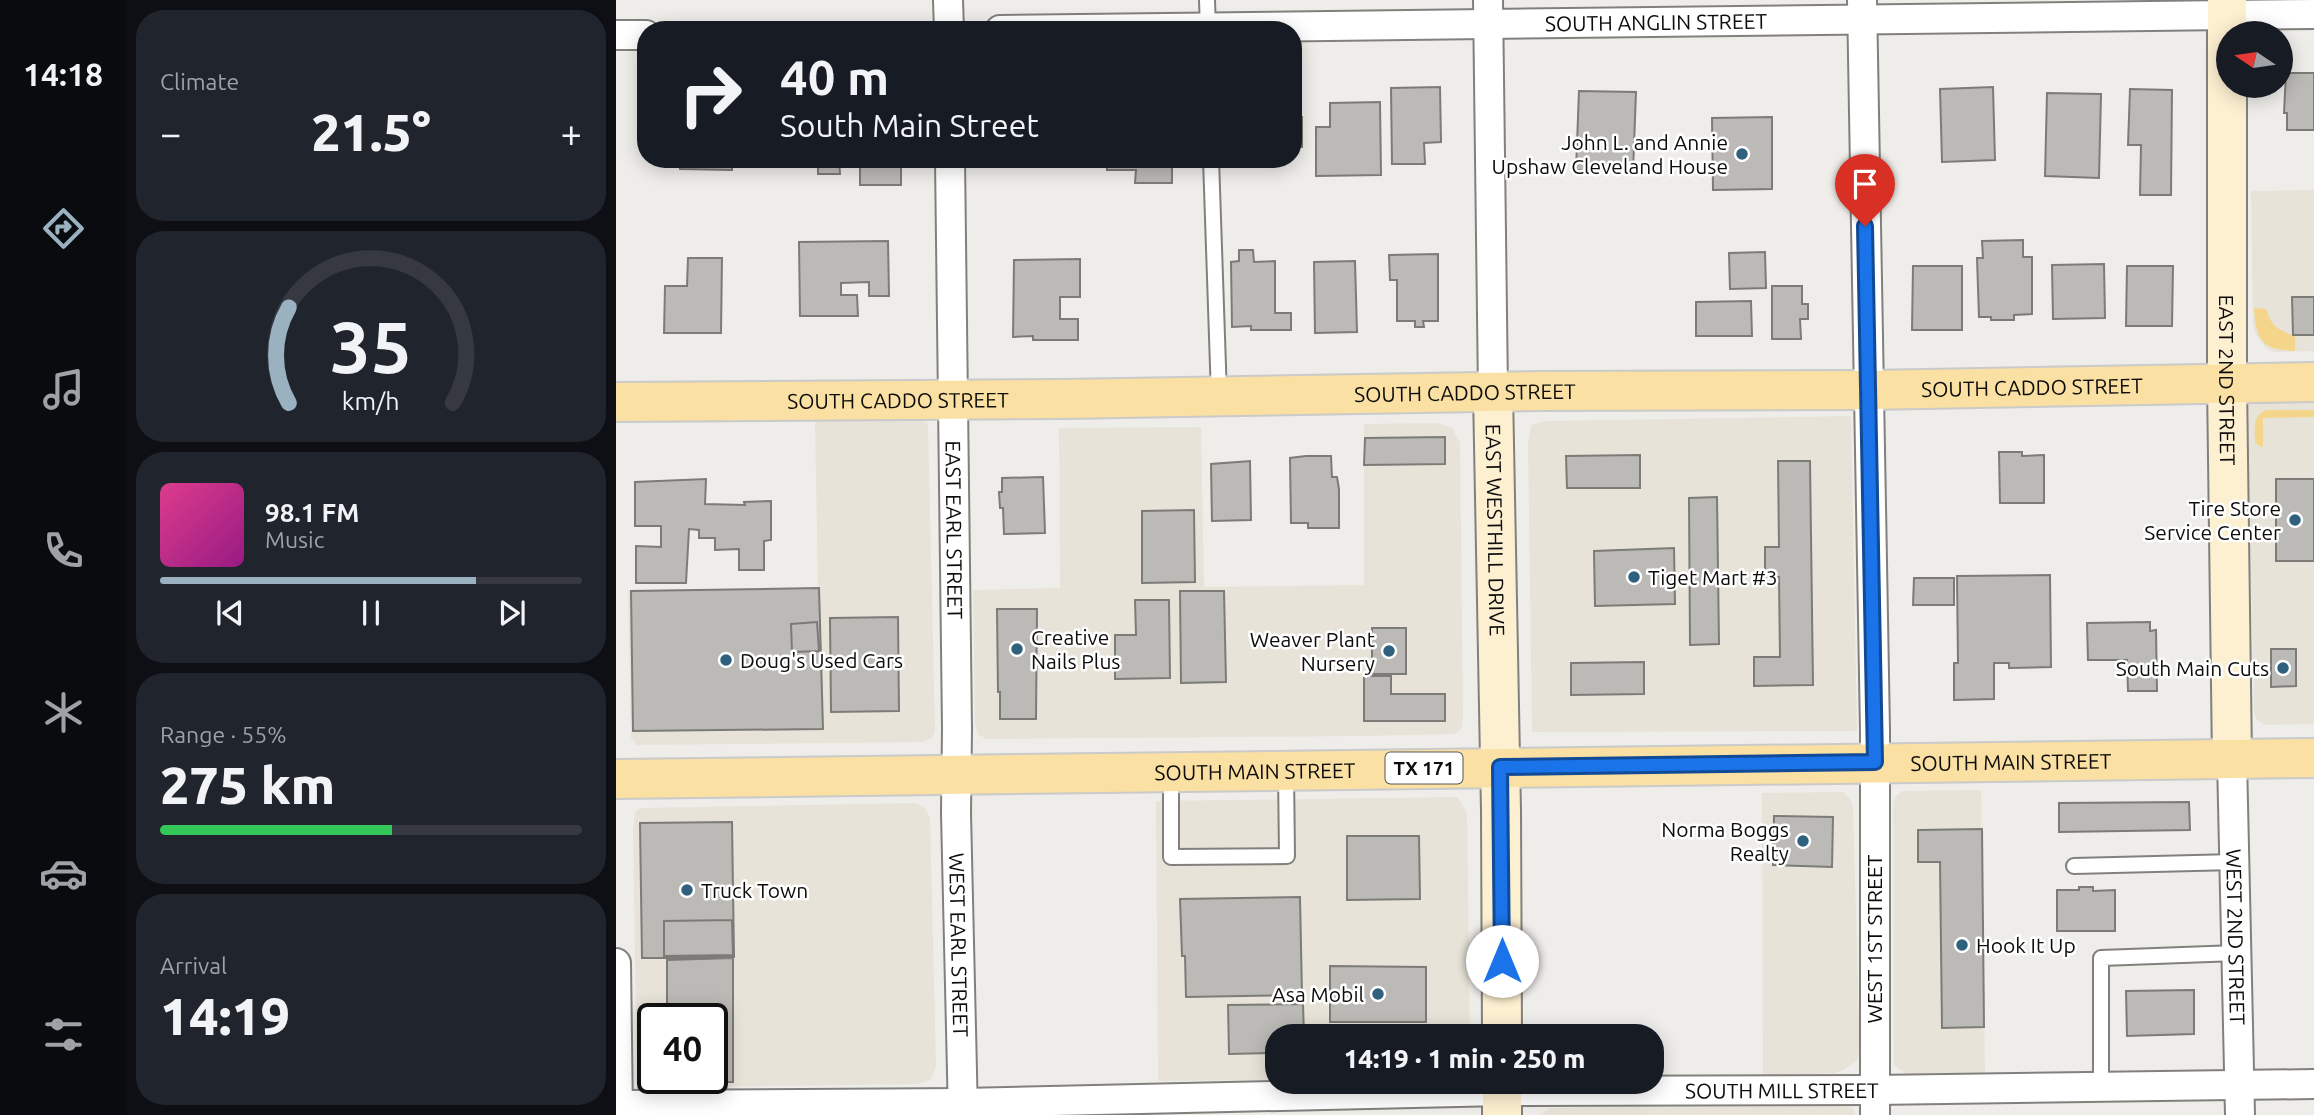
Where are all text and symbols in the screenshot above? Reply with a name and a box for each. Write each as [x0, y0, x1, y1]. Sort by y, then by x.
street label: SOUTH ANGLIN STREET [1545, 9, 1768, 35]
north arrow [2216, 21, 2292, 98]
map controls [2216, 21, 2293, 98]
icon: right [665, 49, 756, 140]
text: 40 m [780, 49, 889, 104]
text: 14:18 [23, 56, 103, 92]
text: Climate [160, 69, 239, 94]
text: 21.5° [311, 103, 431, 161]
text: South Main Street [780, 107, 1039, 143]
text: − [160, 112, 181, 154]
text: + [561, 112, 582, 154]
place label: John L. and Annie Upshaw Cleveland House [1492, 130, 1728, 178]
marker: John L. and Annie Upshaw Cleveland House [1734, 146, 1750, 162]
pin [1835, 154, 1895, 226]
icon: arrive [1846, 165, 1884, 203]
icon: directions [39, 204, 88, 253]
street label: EAST 2ND STREET [2215, 294, 2240, 466]
text: 35 [330, 305, 412, 387]
icon: music [39, 365, 88, 414]
street label: SOUTH CADDO STREET [1921, 373, 2143, 401]
street label: SOUTH CADDO STREET [1354, 379, 1576, 406]
text: km/h [342, 386, 400, 414]
street label: SOUTH CADDO STREET [787, 387, 1009, 413]
street label: EAST WESTHILL DRIVE [1482, 424, 1510, 636]
street label: EAST EARL STREET [941, 440, 968, 620]
place label: Tire Store Service Center [2144, 496, 2281, 544]
text: 98.1 FM [265, 498, 359, 527]
marker: Tire Store Service Center [2287, 512, 2303, 528]
icon: phone [39, 526, 88, 575]
text: Music [265, 527, 324, 552]
place label: Tiget Mart #3 [1648, 565, 1778, 589]
marker: Tiget Mart #3 [1626, 569, 1642, 585]
icon: previous [211, 594, 249, 632]
icon: pause [352, 594, 390, 632]
icon: next [493, 594, 531, 632]
place label: Creative Nails Plus [1031, 625, 1120, 673]
place label: Weaver Plant Nursery [1250, 627, 1375, 675]
marker: Creative Nails Plus [1009, 641, 1025, 657]
marker: Weaver Plant Nursery [1381, 643, 1397, 659]
place label: Doug's Used Cars [740, 648, 903, 672]
marker: Doug's Used Cars [718, 652, 734, 668]
place label: South Main Cuts [2116, 656, 2269, 680]
marker: South Main Cuts [2275, 660, 2291, 676]
icon: climate [39, 688, 88, 737]
text: Range · 55% [160, 722, 287, 747]
street label: SOUTH MAIN STREET [1910, 749, 2112, 775]
road number: TX 171 [1386, 752, 1462, 783]
text: 275 km [160, 756, 335, 814]
street label: SOUTH MAIN STREET [1154, 758, 1356, 784]
place label: Norma Boggs Realty [1661, 817, 1789, 865]
marker: Norma Boggs Realty [1795, 833, 1811, 849]
icon: car [39, 849, 88, 898]
street label: WEST 2ND STREET [2222, 849, 2250, 1026]
street label: WEST EARL STREET [945, 853, 973, 1038]
street label: WEST 1ST STREET [1862, 854, 1886, 1023]
place label: Truck Town [701, 878, 808, 902]
marker: Truck Town [679, 882, 695, 898]
position arrow [1465, 924, 1539, 998]
place label: Hook It Up [1976, 933, 2076, 957]
marker: Hook It Up [1954, 937, 1970, 953]
text: Arrival [160, 953, 227, 978]
place label: Asa Mobil [1272, 982, 1364, 1006]
marker: Asa Mobil [1370, 986, 1386, 1002]
text: 14:19 [160, 987, 290, 1045]
speed limit sign: 40 [637, 1003, 728, 1094]
icon: filters [39, 1010, 88, 1059]
text: 14:19 · 1 min · 250 m [1344, 1044, 1585, 1073]
street label: SOUTH MILL STREET [1685, 1078, 1879, 1103]

